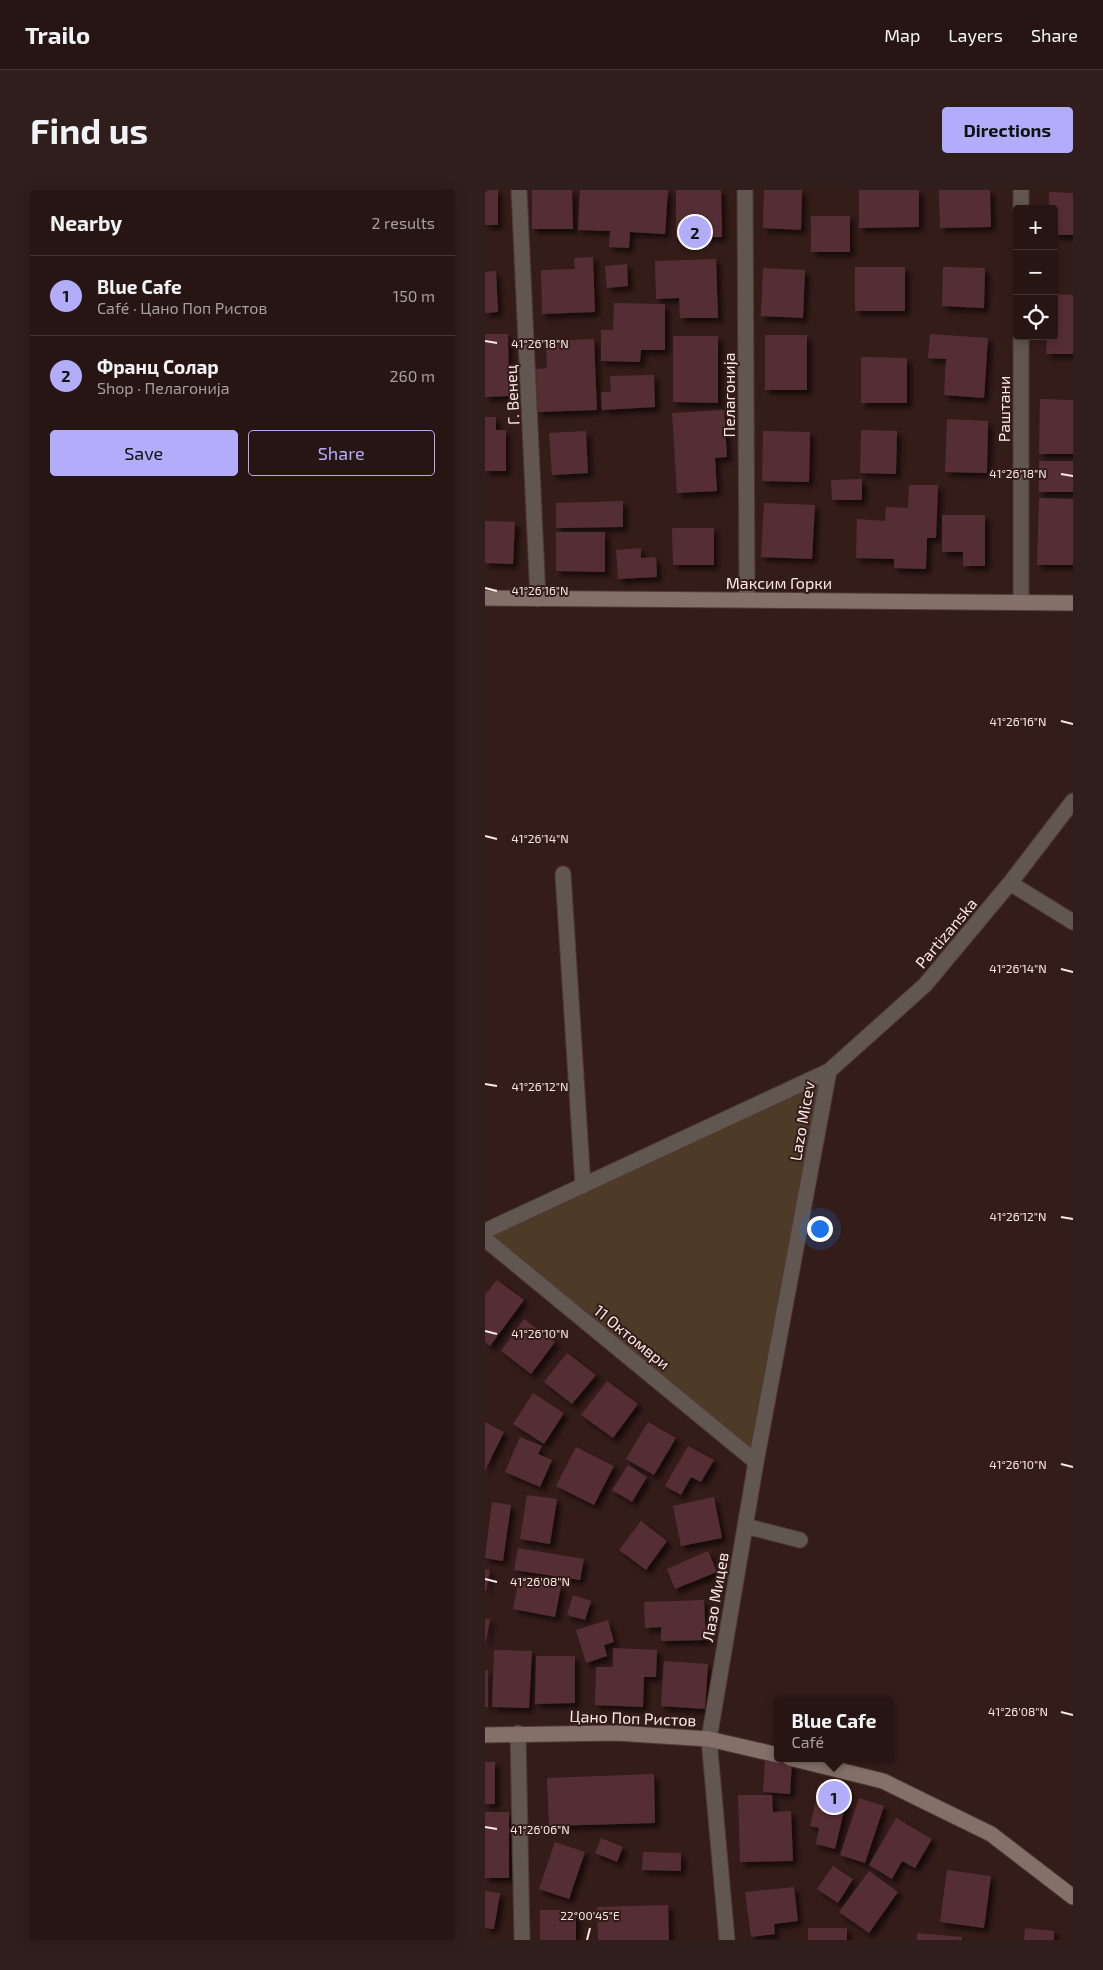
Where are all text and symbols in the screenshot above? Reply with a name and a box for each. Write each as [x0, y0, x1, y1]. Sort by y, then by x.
text: Trailo [25, 20, 90, 49]
text: Map [884, 24, 920, 46]
text: Layers [948, 24, 1003, 46]
text: Share [1031, 24, 1078, 46]
button: Directions [942, 107, 1073, 153]
text: Find us [30, 109, 148, 151]
map controls [1013, 205, 1058, 340]
button: + [1013, 205, 1058, 250]
text: Nearby [50, 210, 122, 235]
text: 2 results [372, 213, 435, 232]
pin: 2 [679, 213, 711, 251]
button: − [1013, 250, 1058, 295]
text: Blue Cafe [97, 275, 182, 298]
text: 1 [63, 286, 69, 305]
text: 150 m [393, 286, 435, 305]
button: locate [1013, 295, 1058, 340]
text: Café · Цано Поп Ристов [97, 298, 267, 317]
text: 41°26'18"N [511, 336, 569, 350]
street label: Пелагонија [719, 352, 739, 438]
text: Франц Солар [97, 355, 219, 378]
street label: Г. Венец [500, 364, 523, 426]
text: 2 [61, 366, 71, 385]
text: 260 m [390, 366, 435, 385]
street label: Раштани [994, 376, 1013, 442]
text: Shop · Пелагонија [97, 378, 230, 397]
button: Save [50, 430, 238, 476]
button: Share [248, 430, 435, 476]
text: 41°26'18"N [989, 466, 1047, 480]
street label: Максим Горки [726, 573, 832, 592]
text: 41°26'16"N [512, 583, 568, 597]
text: 41°26'16"N [990, 714, 1046, 728]
text: 41°26'14"N [511, 831, 569, 845]
street label: Partizanska [911, 894, 981, 972]
text: 41°26'14"N [989, 961, 1047, 975]
text: 41°26'12"N [512, 1079, 568, 1093]
street label: Lazo Micev [785, 1079, 818, 1162]
text: 41°26'12"N [990, 1209, 1046, 1223]
your location [807, 1216, 833, 1242]
street label: 11 Октомври [591, 1300, 674, 1373]
text: 41°26'10"N [511, 1326, 569, 1340]
text: 41°26'10"N [989, 1457, 1047, 1471]
street label: Лазо Мицев [697, 1551, 732, 1643]
text: 41°26'08"N [510, 1574, 570, 1588]
popup [774, 1697, 894, 1762]
text: 41°26'08"N [988, 1704, 1048, 1718]
street label: Цано Поп Ристов [569, 1706, 697, 1729]
text: Blue Cafe [792, 1709, 876, 1732]
text: Café [792, 1732, 824, 1751]
pin: 1 [818, 1778, 850, 1816]
text: 41°26'06"N [510, 1822, 570, 1836]
text: 22°00'45"E [560, 1908, 620, 1922]

